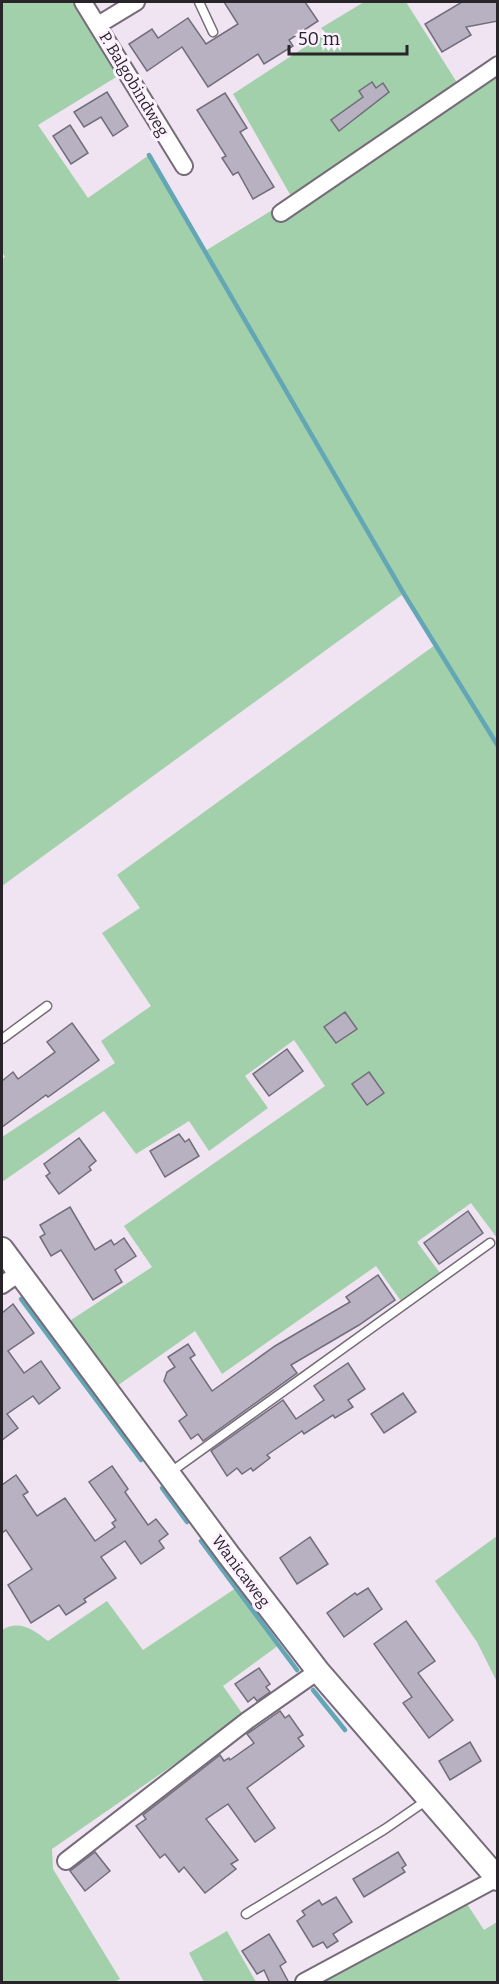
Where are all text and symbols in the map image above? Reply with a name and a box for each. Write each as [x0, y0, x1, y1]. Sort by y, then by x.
scale bar [289, 18, 408, 56]
street label: P. Balgobindweg [95, 28, 173, 140]
text: 50 m [298, 28, 340, 50]
street label: Wanicaweg [208, 1531, 274, 1611]

